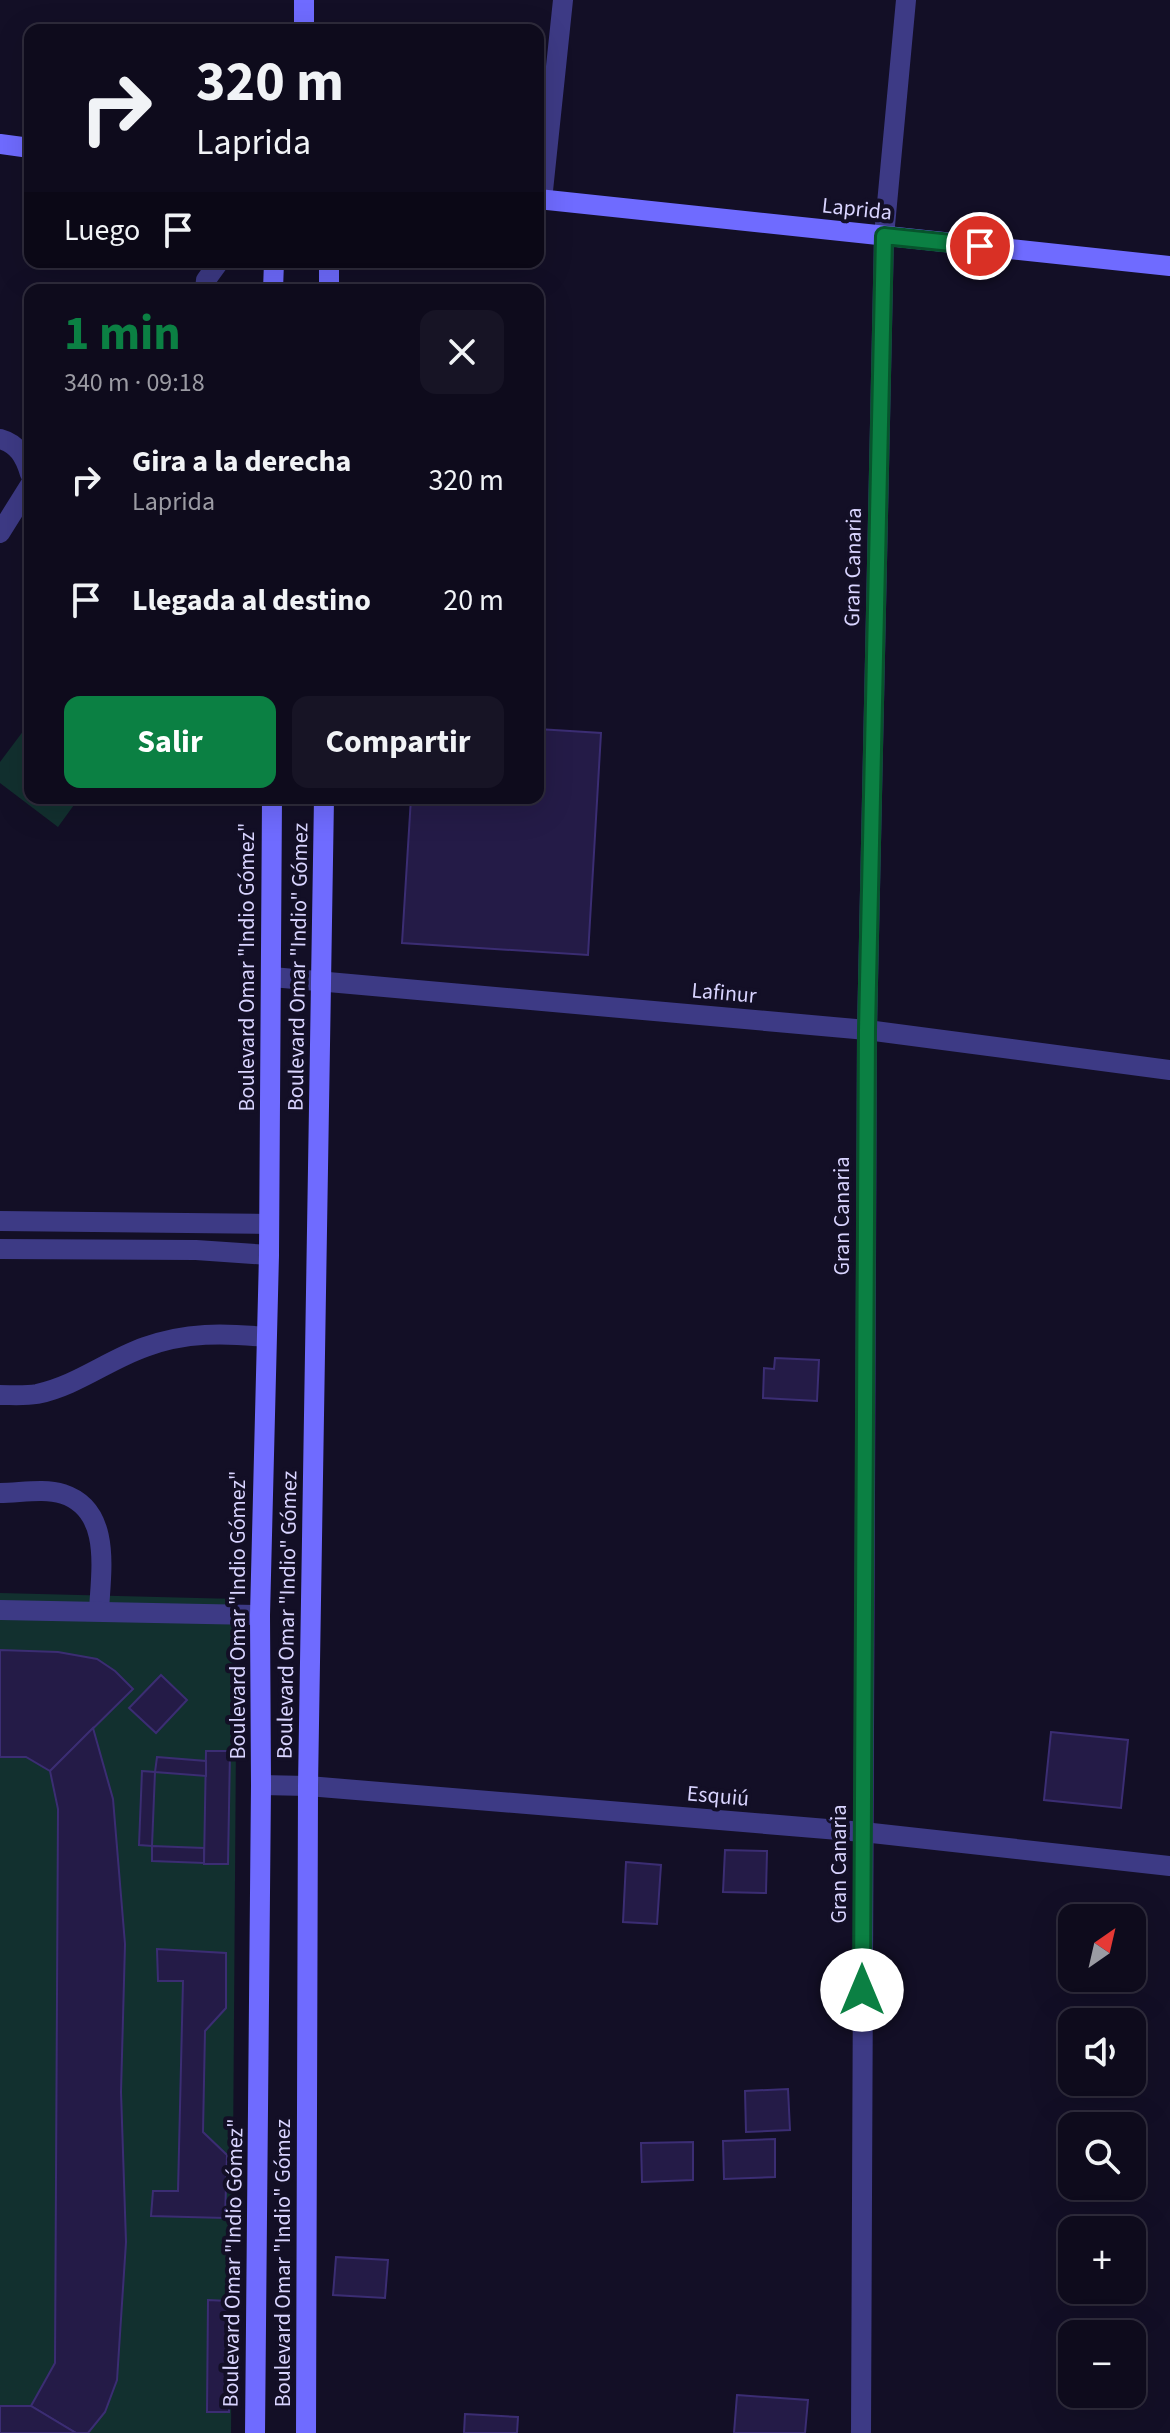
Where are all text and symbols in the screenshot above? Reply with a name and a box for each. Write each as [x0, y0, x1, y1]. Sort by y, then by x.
text: 320 m [196, 43, 344, 122]
icon: right [64, 56, 168, 160]
text: Laprida [196, 117, 311, 168]
street label: Laprida [820, 189, 894, 229]
icon: arrive [156, 208, 200, 252]
text: Luego [64, 209, 140, 252]
pin [946, 212, 1014, 280]
icon: arrive [958, 224, 1002, 268]
text: 1 min [64, 300, 181, 368]
button: close [420, 310, 504, 394]
text: 340 m · 09:18 [64, 364, 205, 401]
text: Gira a la derecha [132, 440, 351, 483]
icon: right [64, 458, 108, 502]
text: 320 m [428, 459, 504, 502]
text: Laprida [132, 483, 215, 520]
street label: Gran Canaria [836, 507, 870, 627]
icon: arrive [64, 578, 108, 622]
text: Llegada al destino [132, 579, 371, 622]
text: 20 m [443, 579, 504, 622]
button: Salir [64, 696, 276, 788]
button: Compartir [292, 696, 504, 788]
street label: Boulevard Omar "Indio Gómez" [231, 823, 263, 1111]
street label: Boulevard Omar "Indio" Gómez [279, 823, 317, 1111]
street label: Lafinur [690, 974, 758, 1012]
street label: Gran Canaria [826, 1156, 858, 1276]
street label: Boulevard Omar "Indio Gómez" [222, 1471, 254, 1759]
street label: Boulevard Omar "Indio" Gómez [268, 1471, 306, 1759]
street label: Esquiú [686, 1777, 750, 1815]
street label: Gran Canaria [823, 1804, 855, 1924]
north arrow [1058, 1904, 1146, 1992]
map controls [1058, 1904, 1146, 2408]
position arrow [820, 1948, 904, 2032]
button: sound [1058, 2008, 1146, 2096]
button: search [1058, 2112, 1146, 2200]
street label: Boulevard Omar "Indio Gómez" [214, 2118, 252, 2408]
street label: Boulevard Omar "Indio" Gómez [267, 2119, 299, 2407]
button: + [1058, 2216, 1146, 2304]
button: − [1058, 2320, 1146, 2408]

